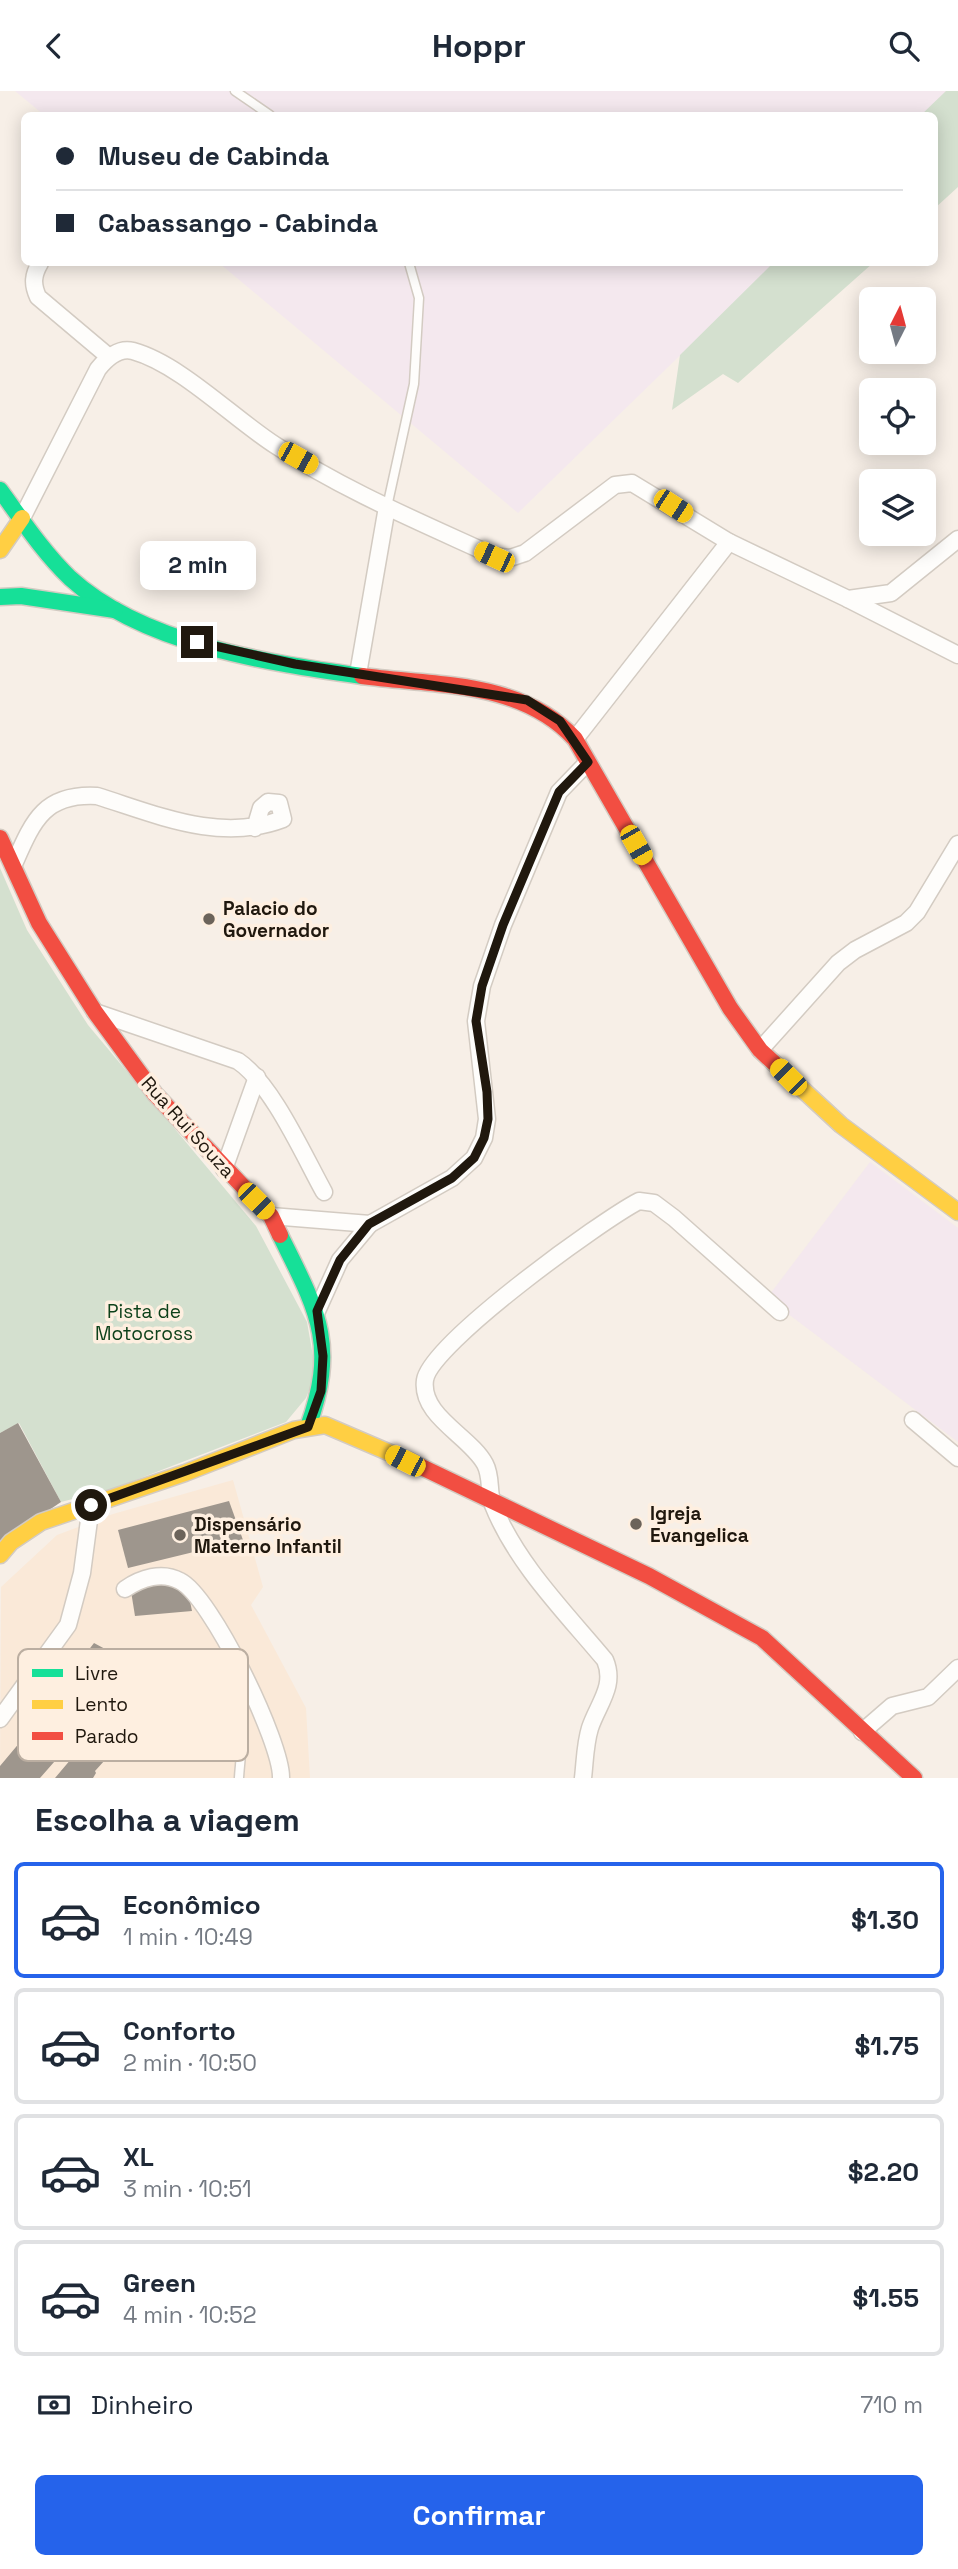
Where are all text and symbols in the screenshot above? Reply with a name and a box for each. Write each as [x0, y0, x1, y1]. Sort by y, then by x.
text: Hoppr [432, 26, 526, 66]
icon: back [35, 27, 73, 65]
icon: search [885, 27, 923, 65]
text: Museu de Cabinda [98, 139, 329, 173]
text: Cabassango - Cabinda [98, 206, 378, 240]
north arrow [859, 287, 936, 364]
map controls [859, 287, 936, 546]
button: locate [859, 378, 936, 455]
car [275, 439, 322, 477]
button: layers [859, 469, 936, 546]
car [650, 486, 697, 526]
car [471, 539, 518, 575]
callout: 2 min [139, 540, 255, 589]
text: 2 min [168, 550, 228, 580]
route end [181, 626, 213, 658]
car [617, 822, 656, 868]
place label: Palacio do Governador [223, 896, 329, 943]
marker: Palacio do Governador [201, 911, 217, 927]
car [766, 1055, 811, 1099]
street label: Rua Rui Souza [136, 1071, 240, 1183]
car [234, 1179, 279, 1223]
park label: Pista de Motocross [95, 1299, 193, 1346]
car [382, 1442, 429, 1480]
route start [75, 1489, 107, 1521]
place label: Igreja Evangelica [650, 1501, 749, 1548]
place label: Dispensário Materno Infantil [194, 1512, 342, 1559]
marker: Igreja Evangelica [628, 1516, 644, 1532]
marker: Dispensário Materno Infantil [172, 1527, 188, 1543]
legend [18, 1649, 248, 1761]
text: Livre [75, 1661, 118, 1686]
text: Lento [75, 1692, 128, 1717]
text: Parado [75, 1724, 139, 1749]
text: Escolha a viagem [35, 1800, 300, 1840]
text: Econômico [123, 1888, 261, 1922]
icon: car [39, 1889, 102, 1952]
text: $1.30 [851, 1903, 919, 1937]
text: 1 min · 10:49 [123, 1922, 253, 1952]
text: Conforto [123, 2014, 236, 2048]
icon: car [39, 2015, 102, 2078]
text: $1.75 [855, 2029, 919, 2063]
text: 2 min · 10:50 [123, 2048, 257, 2078]
text: XL [123, 2140, 154, 2174]
icon: car [39, 2141, 102, 2204]
text: $2.20 [848, 2155, 919, 2189]
text: 3 min · 10:51 [123, 2174, 252, 2204]
text: Green [123, 2266, 196, 2300]
icon: car [39, 2267, 102, 2330]
text: $1.55 [853, 2281, 919, 2315]
text: 4 min · 10:52 [123, 2300, 257, 2330]
icon: cash [35, 2386, 73, 2424]
text: Dinheiro [91, 2388, 194, 2422]
text: 710 m [860, 2390, 923, 2420]
button: Confirmar [35, 2475, 923, 2555]

